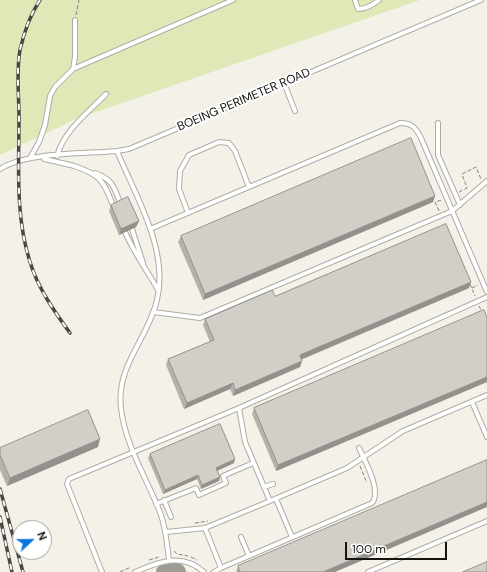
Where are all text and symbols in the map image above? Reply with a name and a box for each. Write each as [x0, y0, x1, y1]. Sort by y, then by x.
street label: BOEING PERIMETER ROAD [175, 65, 313, 135]
north arrow [12, 520, 52, 560]
text: N [34, 530, 50, 542]
scale bar [347, 534, 449, 560]
text: 100 m [352, 541, 386, 557]

